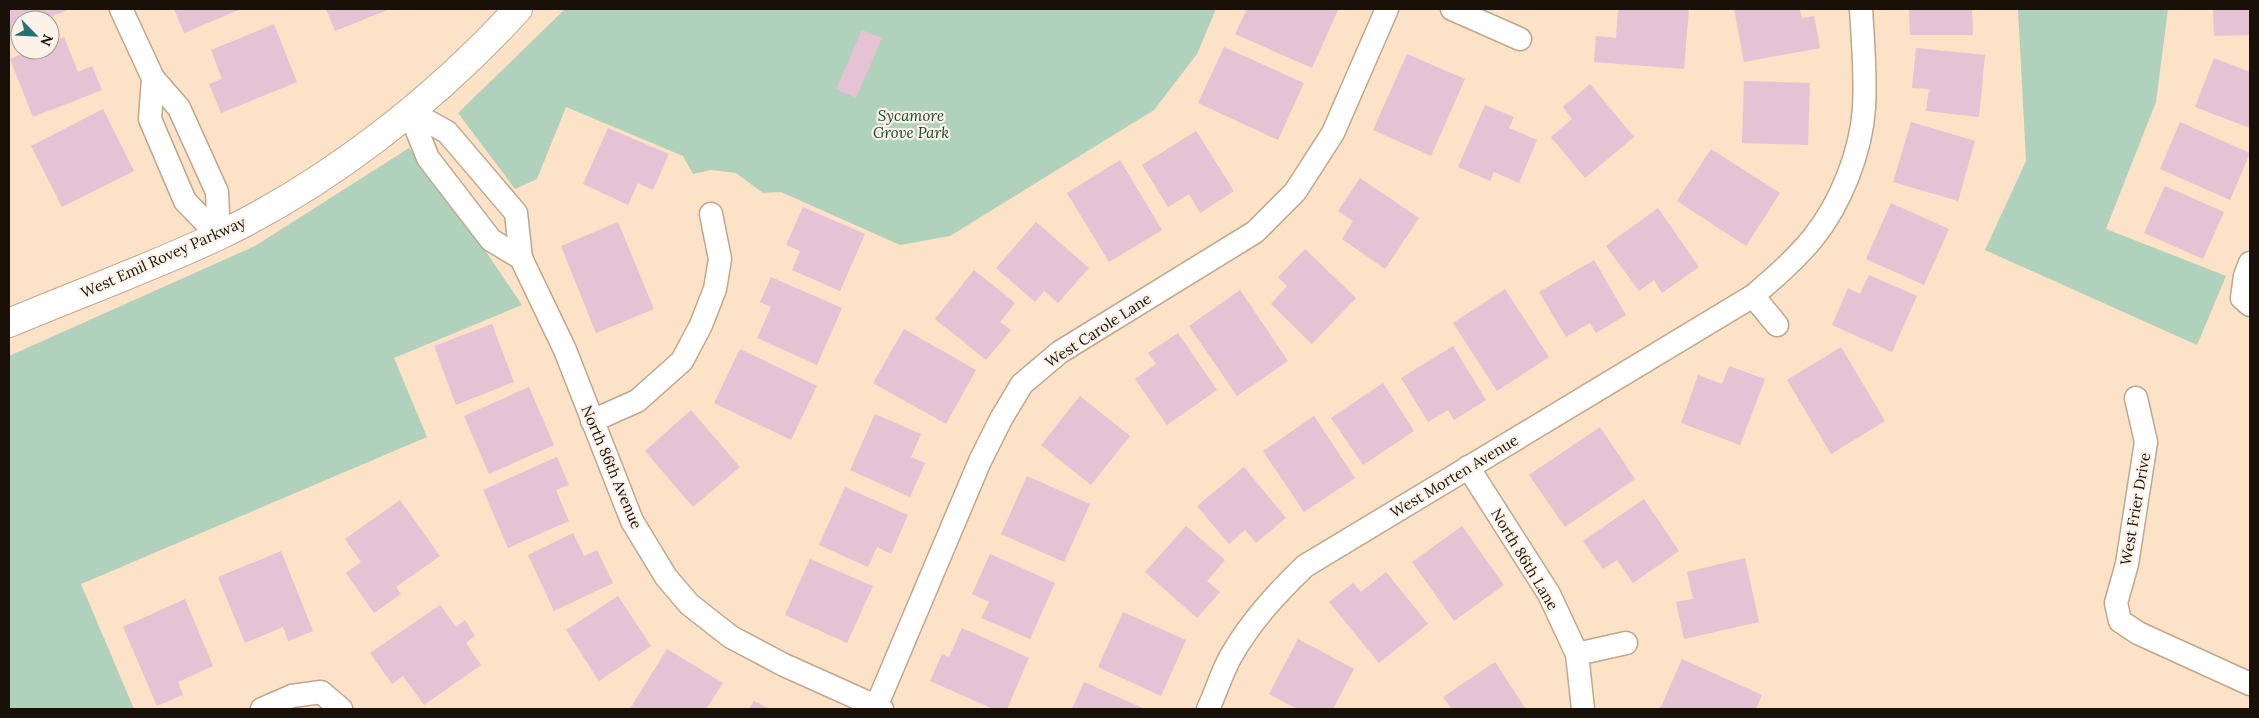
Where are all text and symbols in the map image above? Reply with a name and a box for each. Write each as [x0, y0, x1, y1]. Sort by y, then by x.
north arrow [10, 10, 60, 60]
text: N [36, 32, 57, 49]
park label: Sycamore Grove Park [873, 106, 949, 142]
street label: West Emil Rovey Parkway [78, 212, 248, 302]
street label: West Carole Lane [1041, 289, 1155, 371]
street label: North 86th Avenue [577, 402, 647, 532]
street label: West Morten Avenue [1386, 430, 1522, 522]
street label: West Frier Drive [2116, 451, 2154, 567]
street label: North 86th Lane [1487, 505, 1563, 613]

